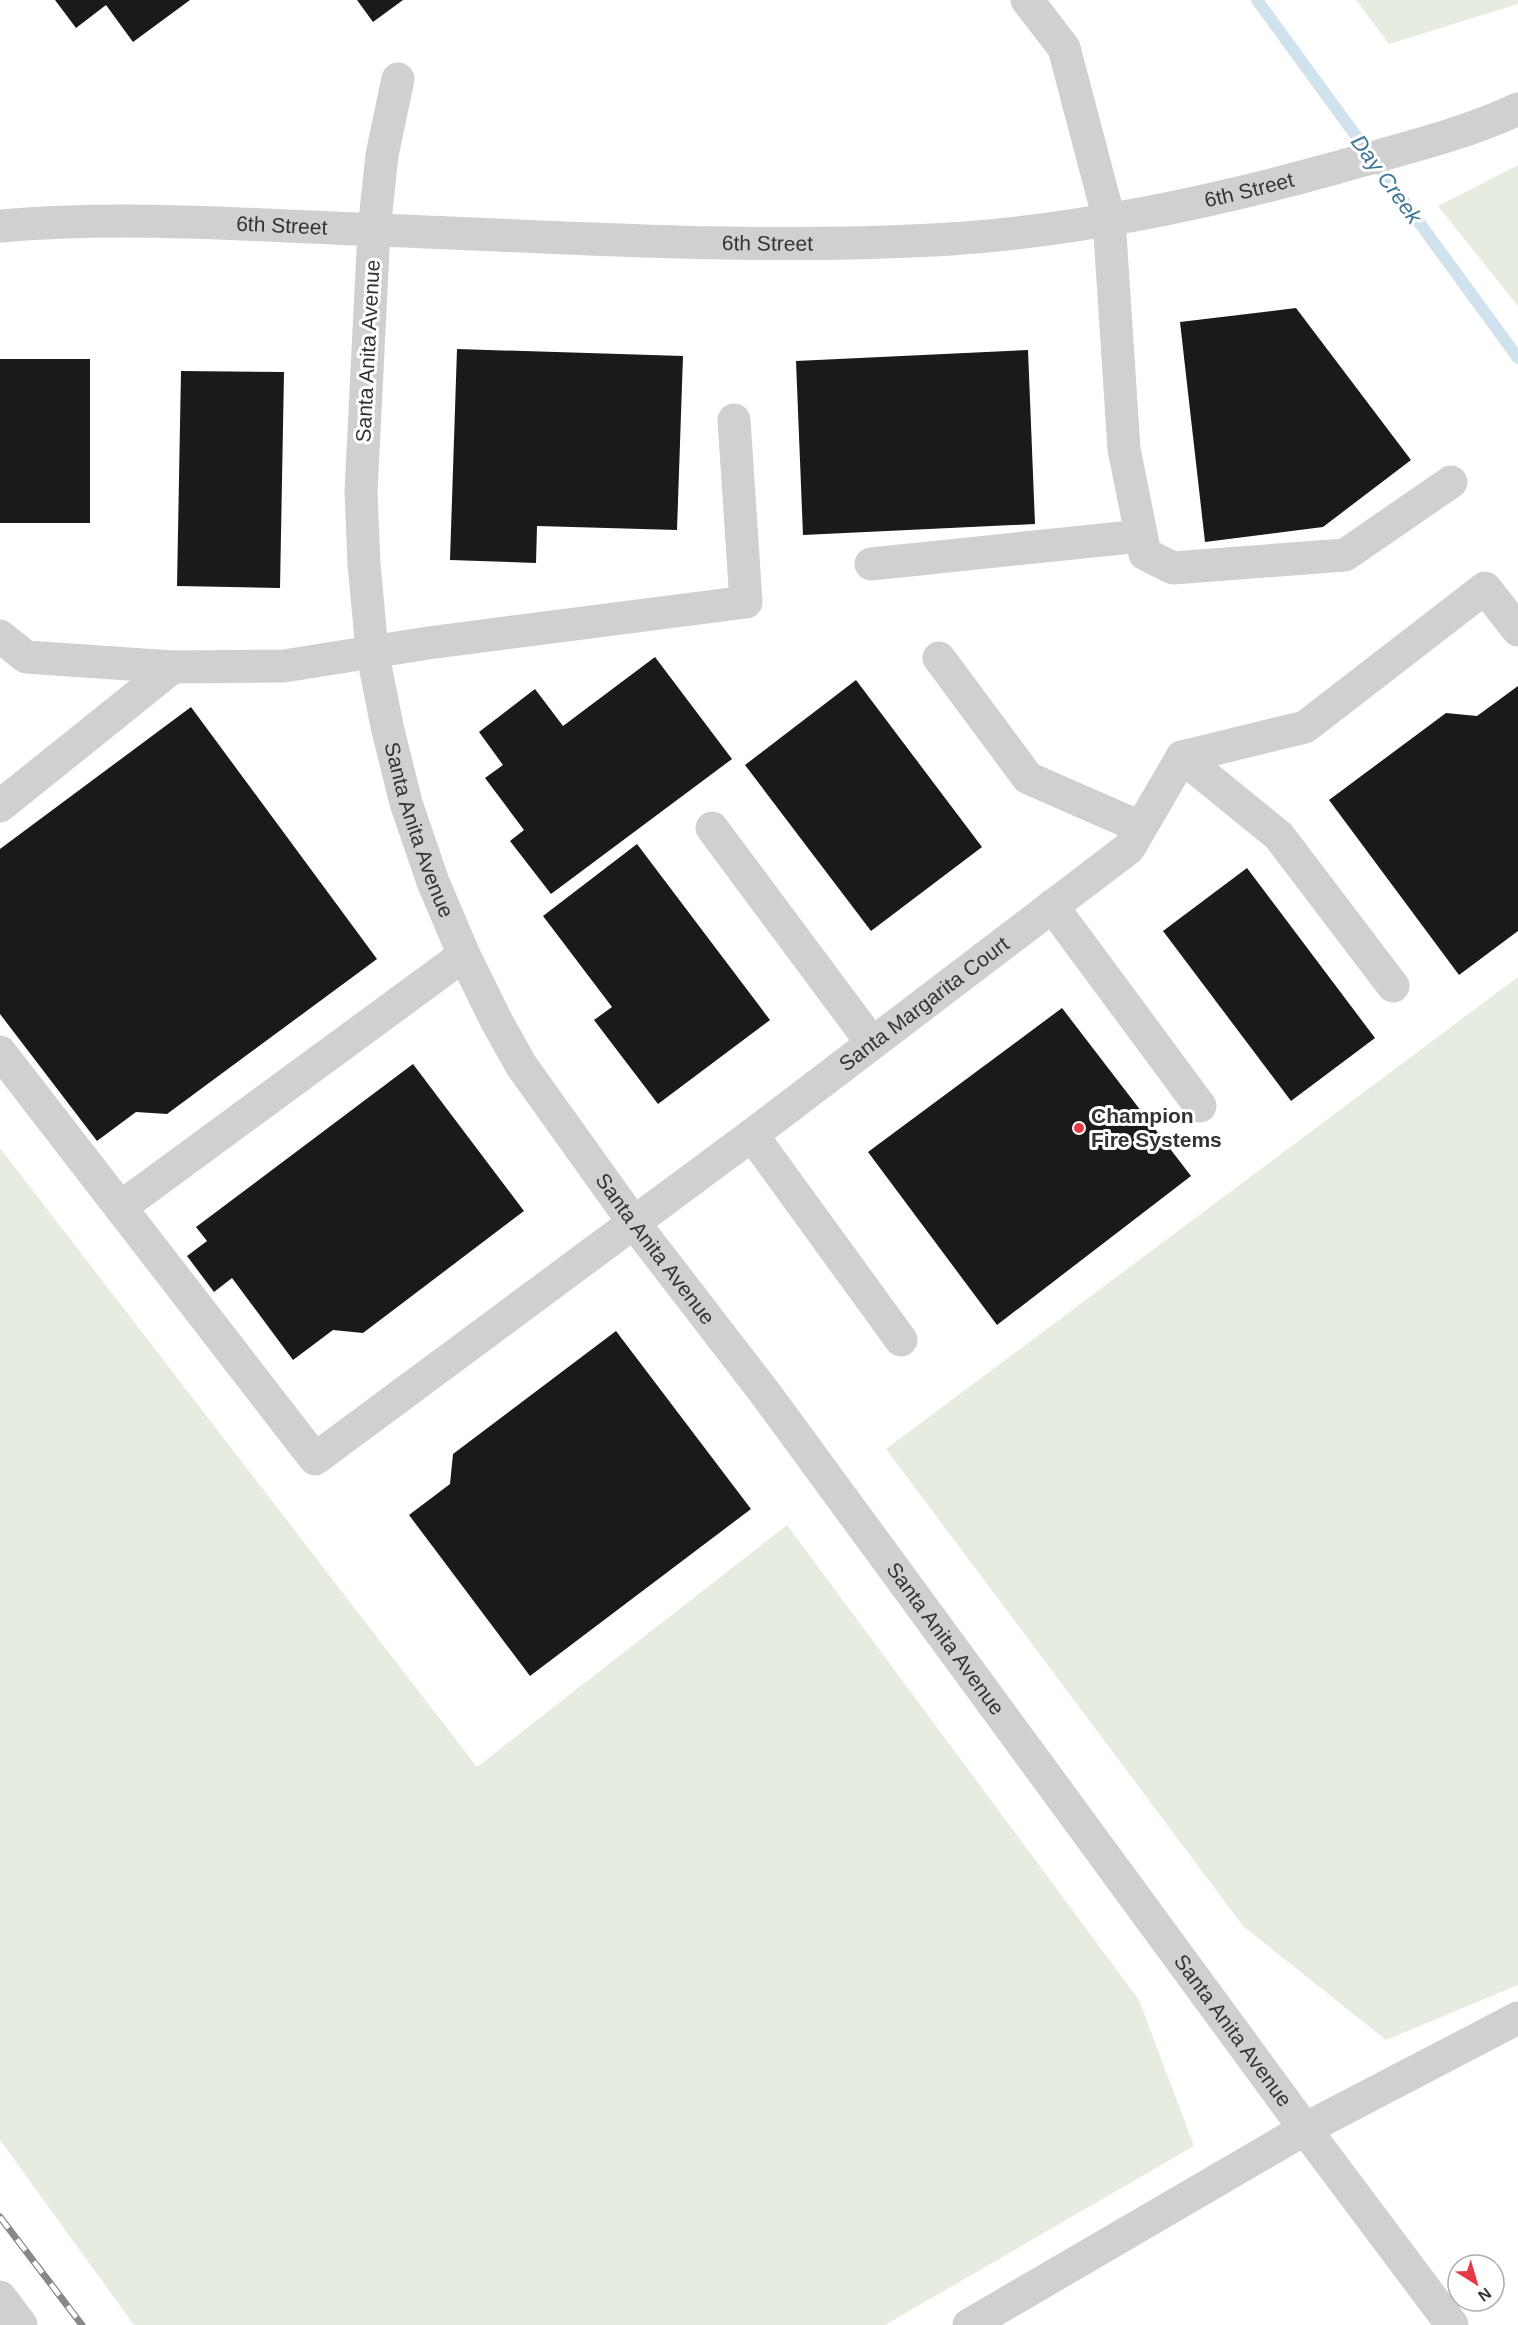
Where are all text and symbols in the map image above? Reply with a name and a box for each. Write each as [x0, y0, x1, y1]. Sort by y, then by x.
water label: Day Creek [1346, 130, 1428, 229]
street label: 6th Street [1202, 168, 1296, 212]
street label: 6th Street [236, 212, 328, 239]
street label: 6th Street [722, 231, 813, 255]
street label: Santa Anita Avenue [351, 259, 384, 443]
street label: Santa Anita Avenue [380, 740, 459, 921]
street label: Santa Margarita Court [835, 932, 1013, 1075]
place label: Champion Fire Systems [1091, 1104, 1222, 1151]
marker: Champion Fire Systems [1072, 1121, 1086, 1135]
street label: Santa Anita Avenue [591, 1169, 720, 1329]
street label: Santa Anita Avenue [882, 1558, 1009, 1719]
street label: Santa Anita Avenue [1170, 1950, 1297, 2111]
north arrow [1446, 2253, 1506, 2313]
text: N [1475, 2284, 1494, 2305]

